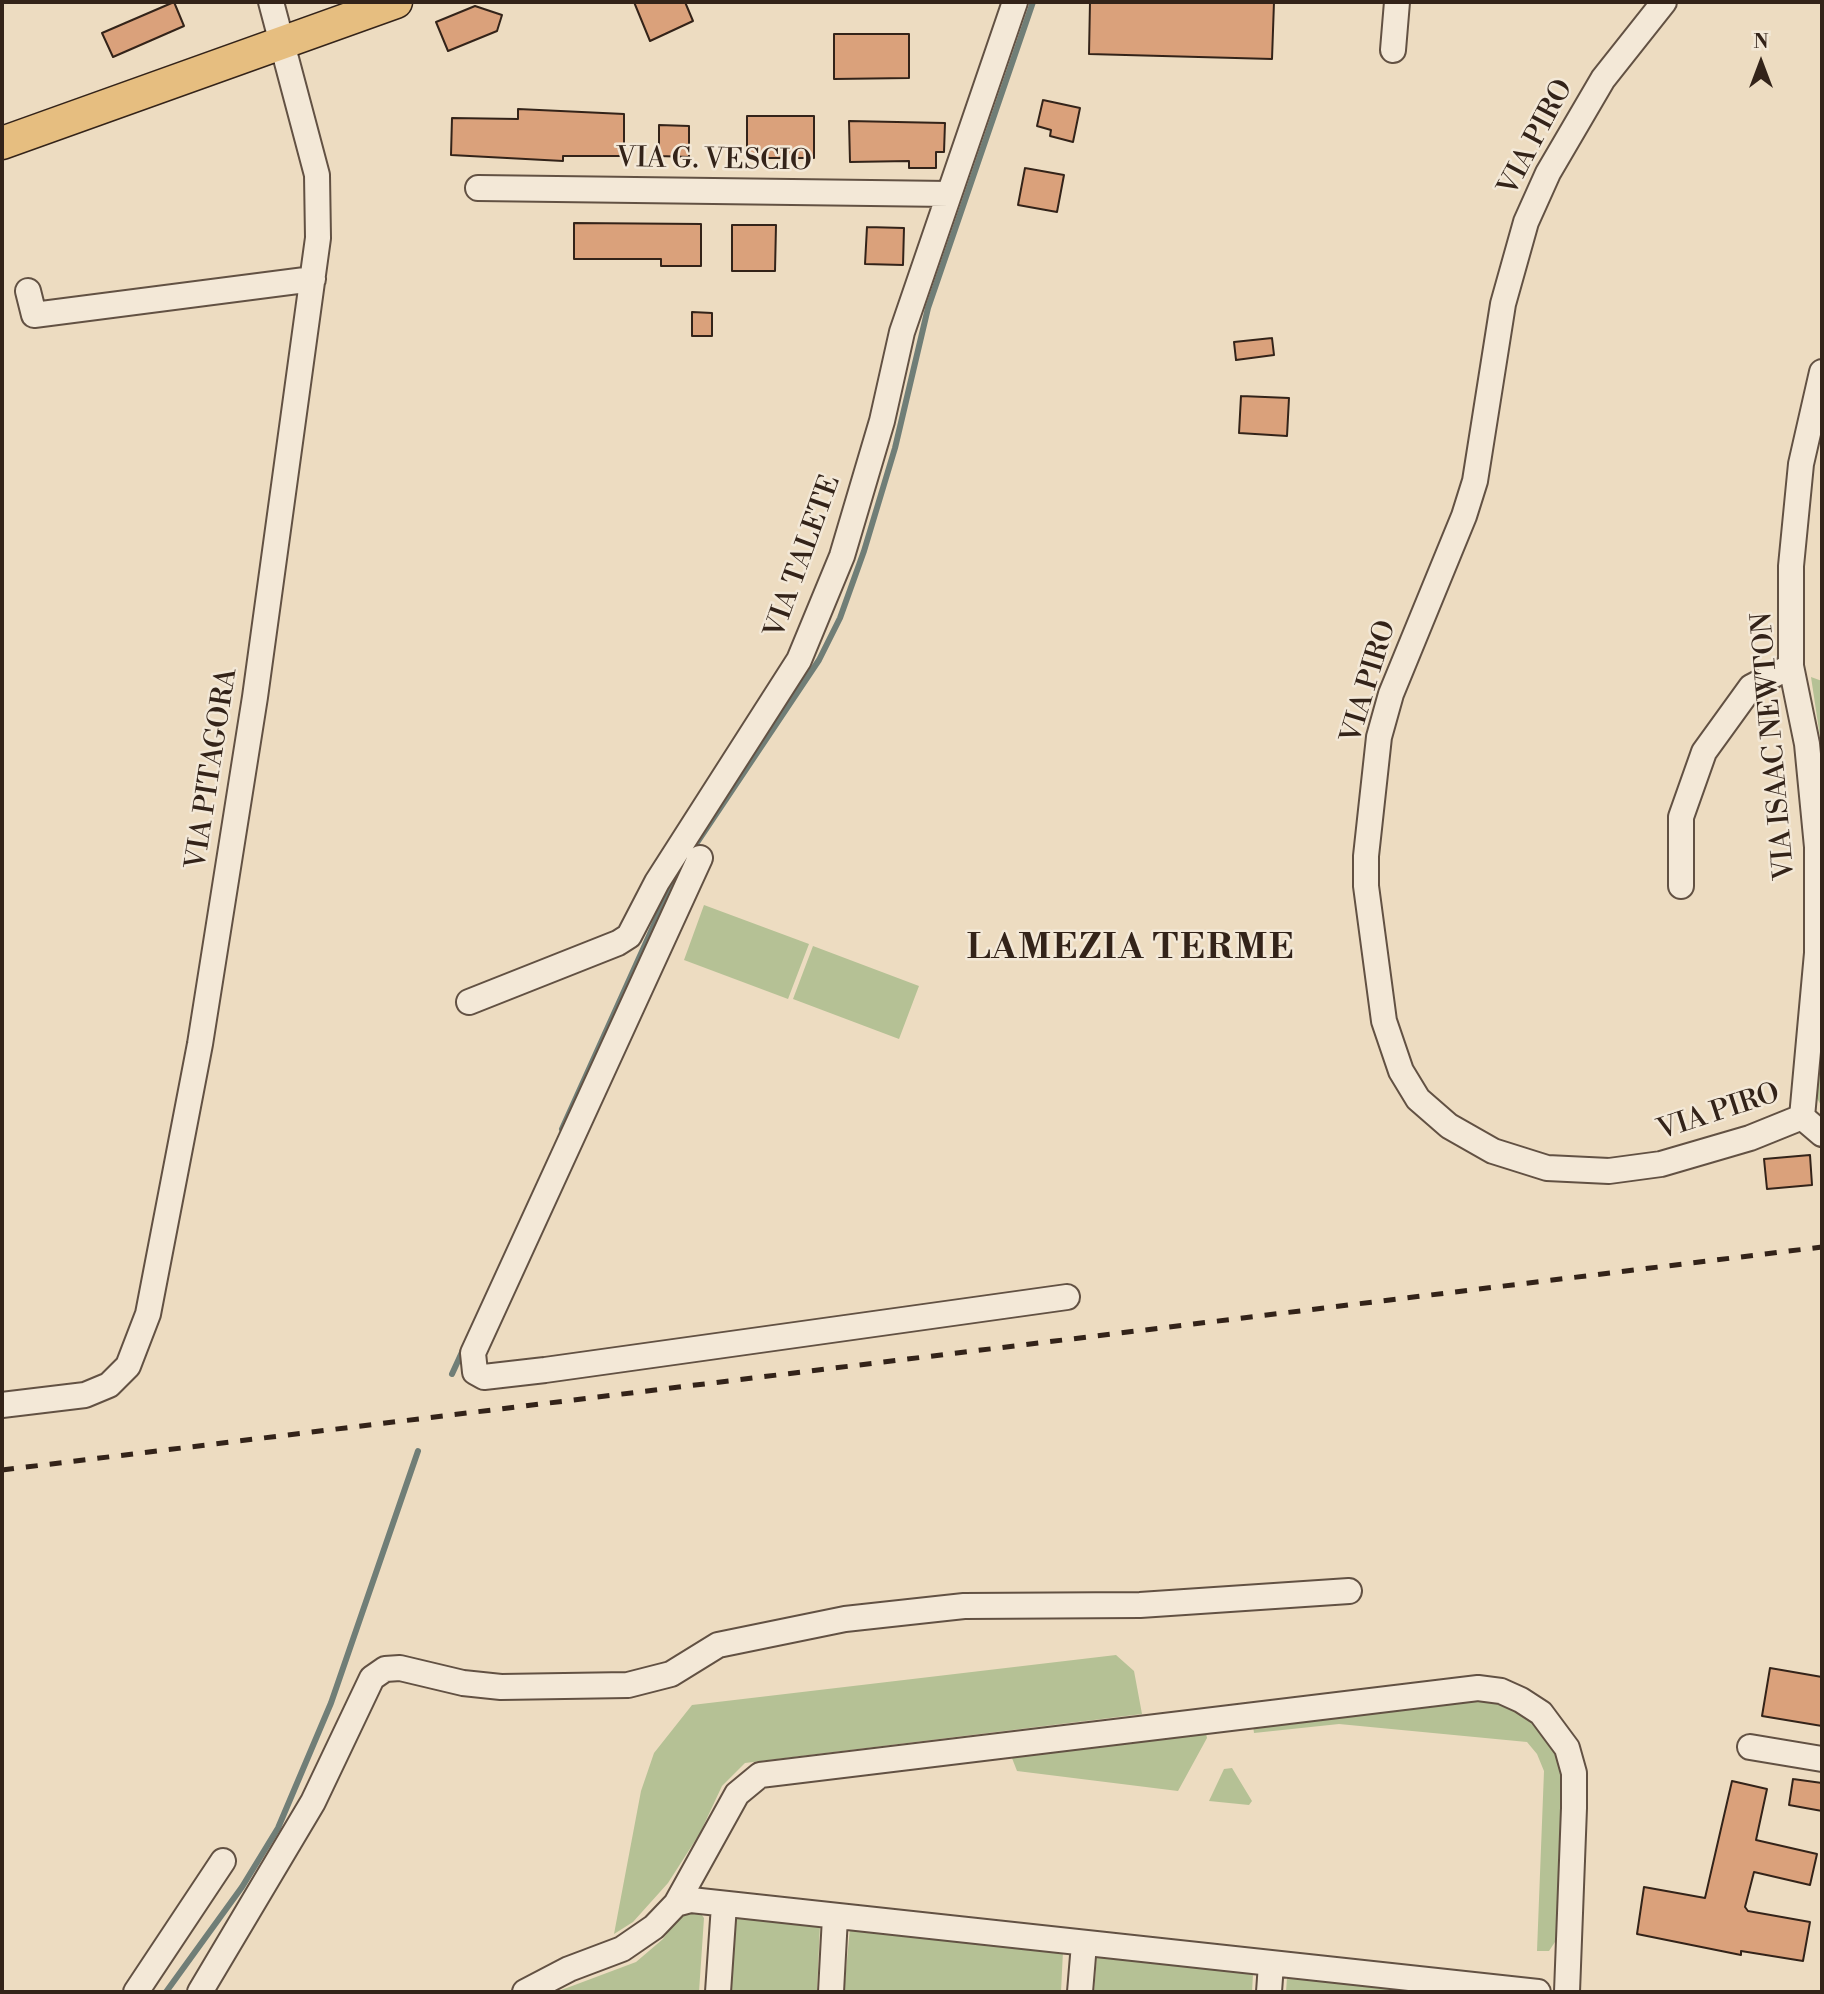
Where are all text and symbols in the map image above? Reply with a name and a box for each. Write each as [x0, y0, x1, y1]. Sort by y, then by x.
north arrow [1726, 28, 1796, 98]
text: N [1753, 30, 1769, 54]
street label: VIA PIRO [1493, 74, 1581, 202]
street label: VIA G. VESCIO [616, 142, 812, 180]
street label: VIA TALETE [759, 471, 849, 643]
street label: VIA ISAAC NEWTON [1747, 611, 1803, 881]
street label: VIA PIRO [1335, 617, 1405, 747]
street label: VIA PITAGORA [181, 666, 245, 872]
district label: LAMEZIA TERME [968, 929, 1294, 971]
street label: VIA PIRO [1654, 1077, 1784, 1149]

